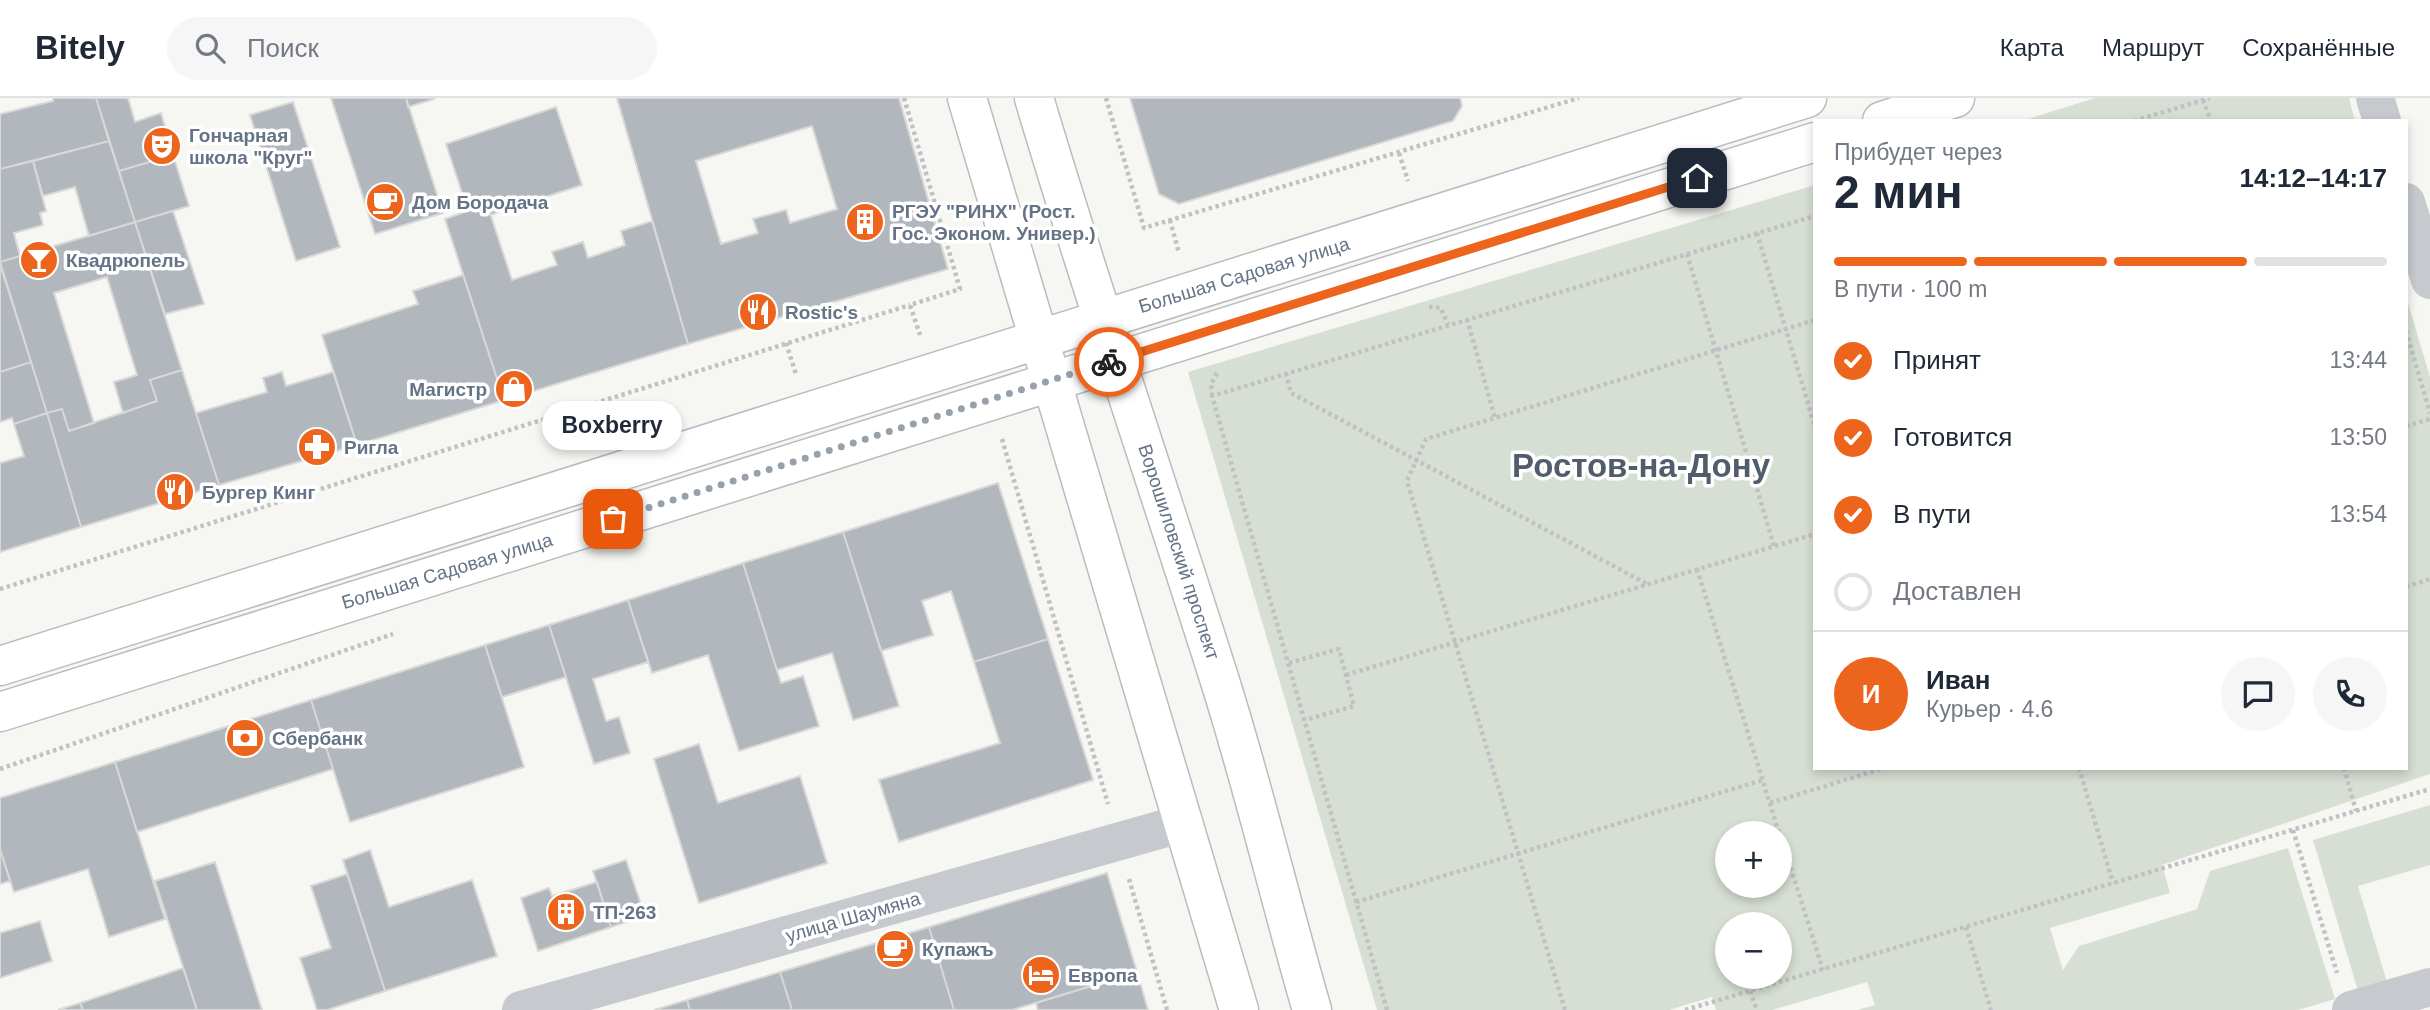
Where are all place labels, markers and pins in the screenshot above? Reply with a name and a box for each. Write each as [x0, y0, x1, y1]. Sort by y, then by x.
theatre icon: Гончарная школа "Круг" [141, 125, 183, 167]
place label: Гончарная школа "Круг" [189, 125, 313, 168]
pin [1667, 148, 1727, 208]
cafe icon: Дом Бородача [364, 181, 406, 223]
place label: Дом Бородача [412, 192, 549, 213]
building icon: РГЭУ "РИНХ" (Рост. Гос. Эконом. Универ.) [844, 201, 886, 243]
place label: РГЭУ "РИНХ" (Рост. Гос. Эконом. Универ.) [892, 201, 1096, 244]
bar icon: Квадрюпель [18, 239, 60, 281]
place label: Квадрюпель [66, 250, 185, 271]
restaurant icon: Rostic's [737, 291, 779, 333]
place label: Rostic's [785, 302, 858, 323]
shop icon: Магистр [493, 368, 535, 410]
place label: Магистр [409, 379, 487, 400]
callout: Boxberry [543, 400, 683, 449]
pharmacy icon: Ригла [296, 426, 338, 468]
place label: Ригла [344, 437, 399, 458]
restaurant icon: Бургер Кинг [154, 471, 196, 513]
place label: Бургер Кинг [202, 482, 315, 503]
pin [583, 489, 643, 549]
bank icon: Сбербанк [224, 717, 266, 759]
place label: Сбербанк [272, 728, 363, 749]
building icon: ТП-263 [545, 891, 587, 933]
place label: ТП-263 [593, 902, 656, 923]
cafe icon: Купажъ [874, 928, 916, 970]
place label: Купажъ [922, 939, 994, 960]
hotel icon: Европа [1020, 954, 1062, 996]
place label: Европа [1068, 965, 1138, 986]

